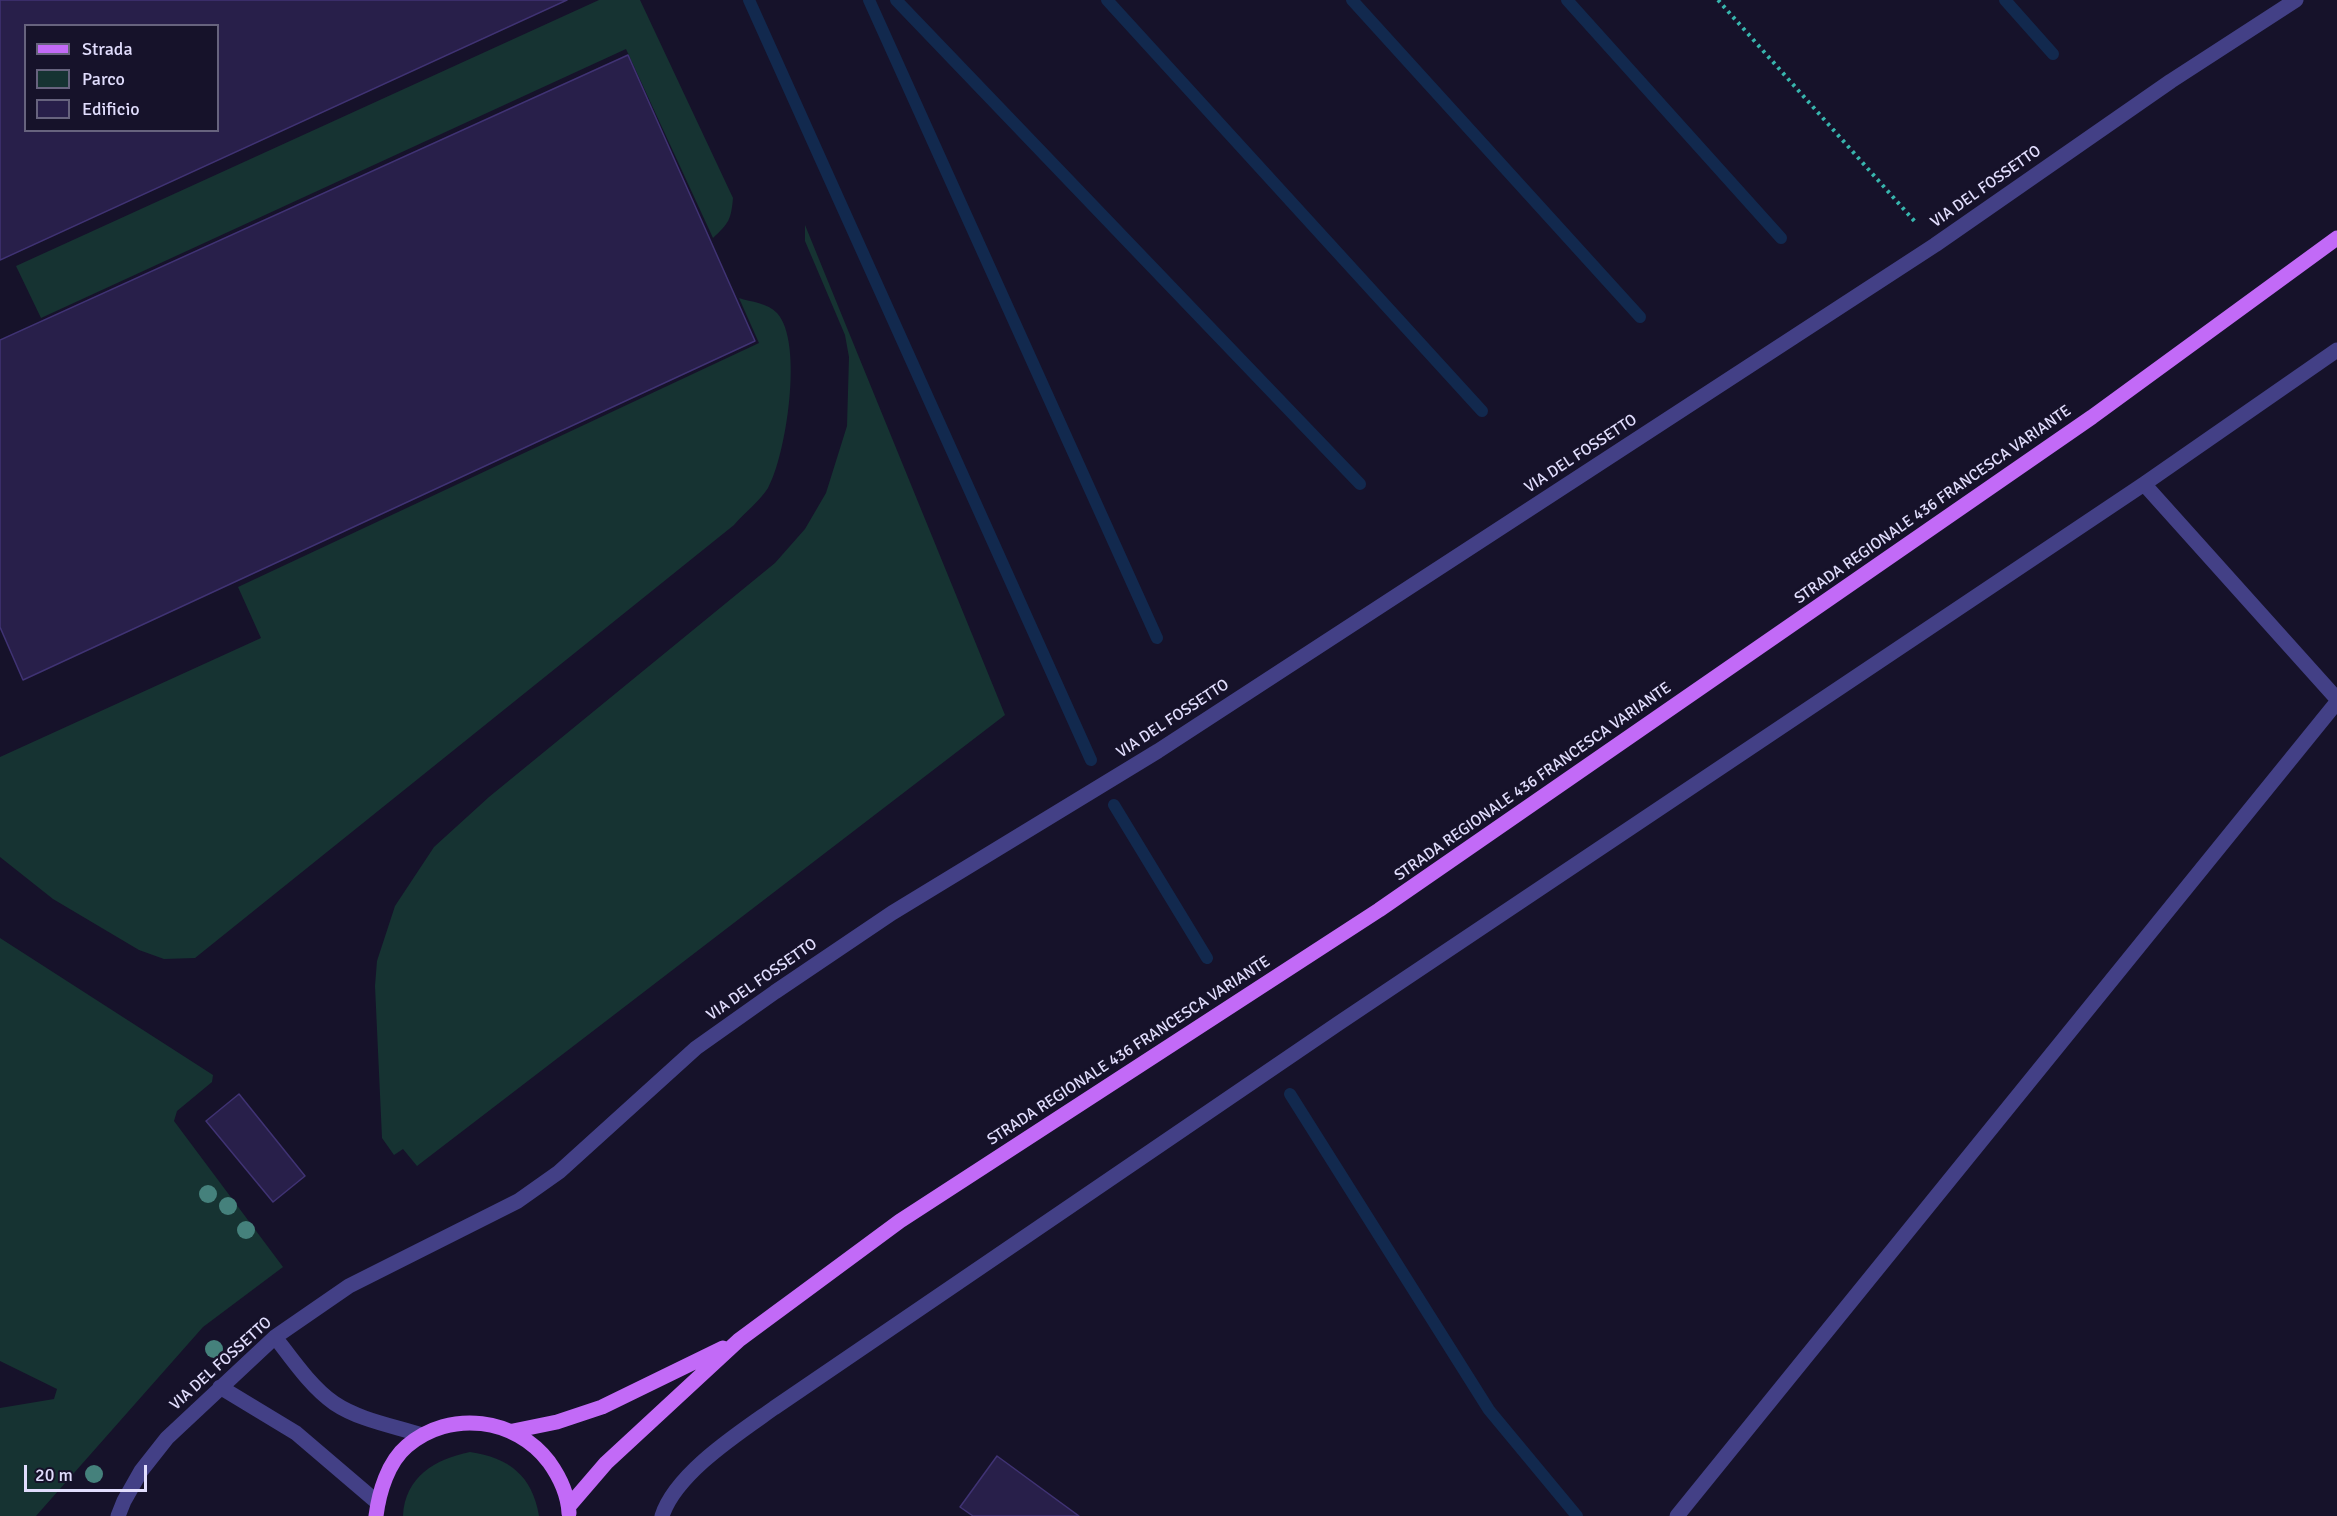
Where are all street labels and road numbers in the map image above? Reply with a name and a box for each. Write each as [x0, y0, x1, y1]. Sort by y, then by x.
street label: VIA DEL FOSSETTO [1927, 142, 2045, 232]
street label: STRADA REGIONALE 436 FRANCESCA VARIANTE [1791, 402, 2075, 608]
street label: VIA DEL FOSSETTO [1521, 410, 1641, 498]
street label: VIA DEL FOSSETTO [1113, 675, 1233, 763]
street label: STRADA REGIONALE 436 FRANCESCA VARIANTE [1391, 679, 1675, 885]
street label: VIA DEL FOSSETTO [703, 935, 821, 1025]
street label: STRADA REGIONALE 436 FRANCESCA VARIANTE [984, 952, 1274, 1150]
street label: VIA DEL FOSSETTO [166, 1313, 276, 1415]

